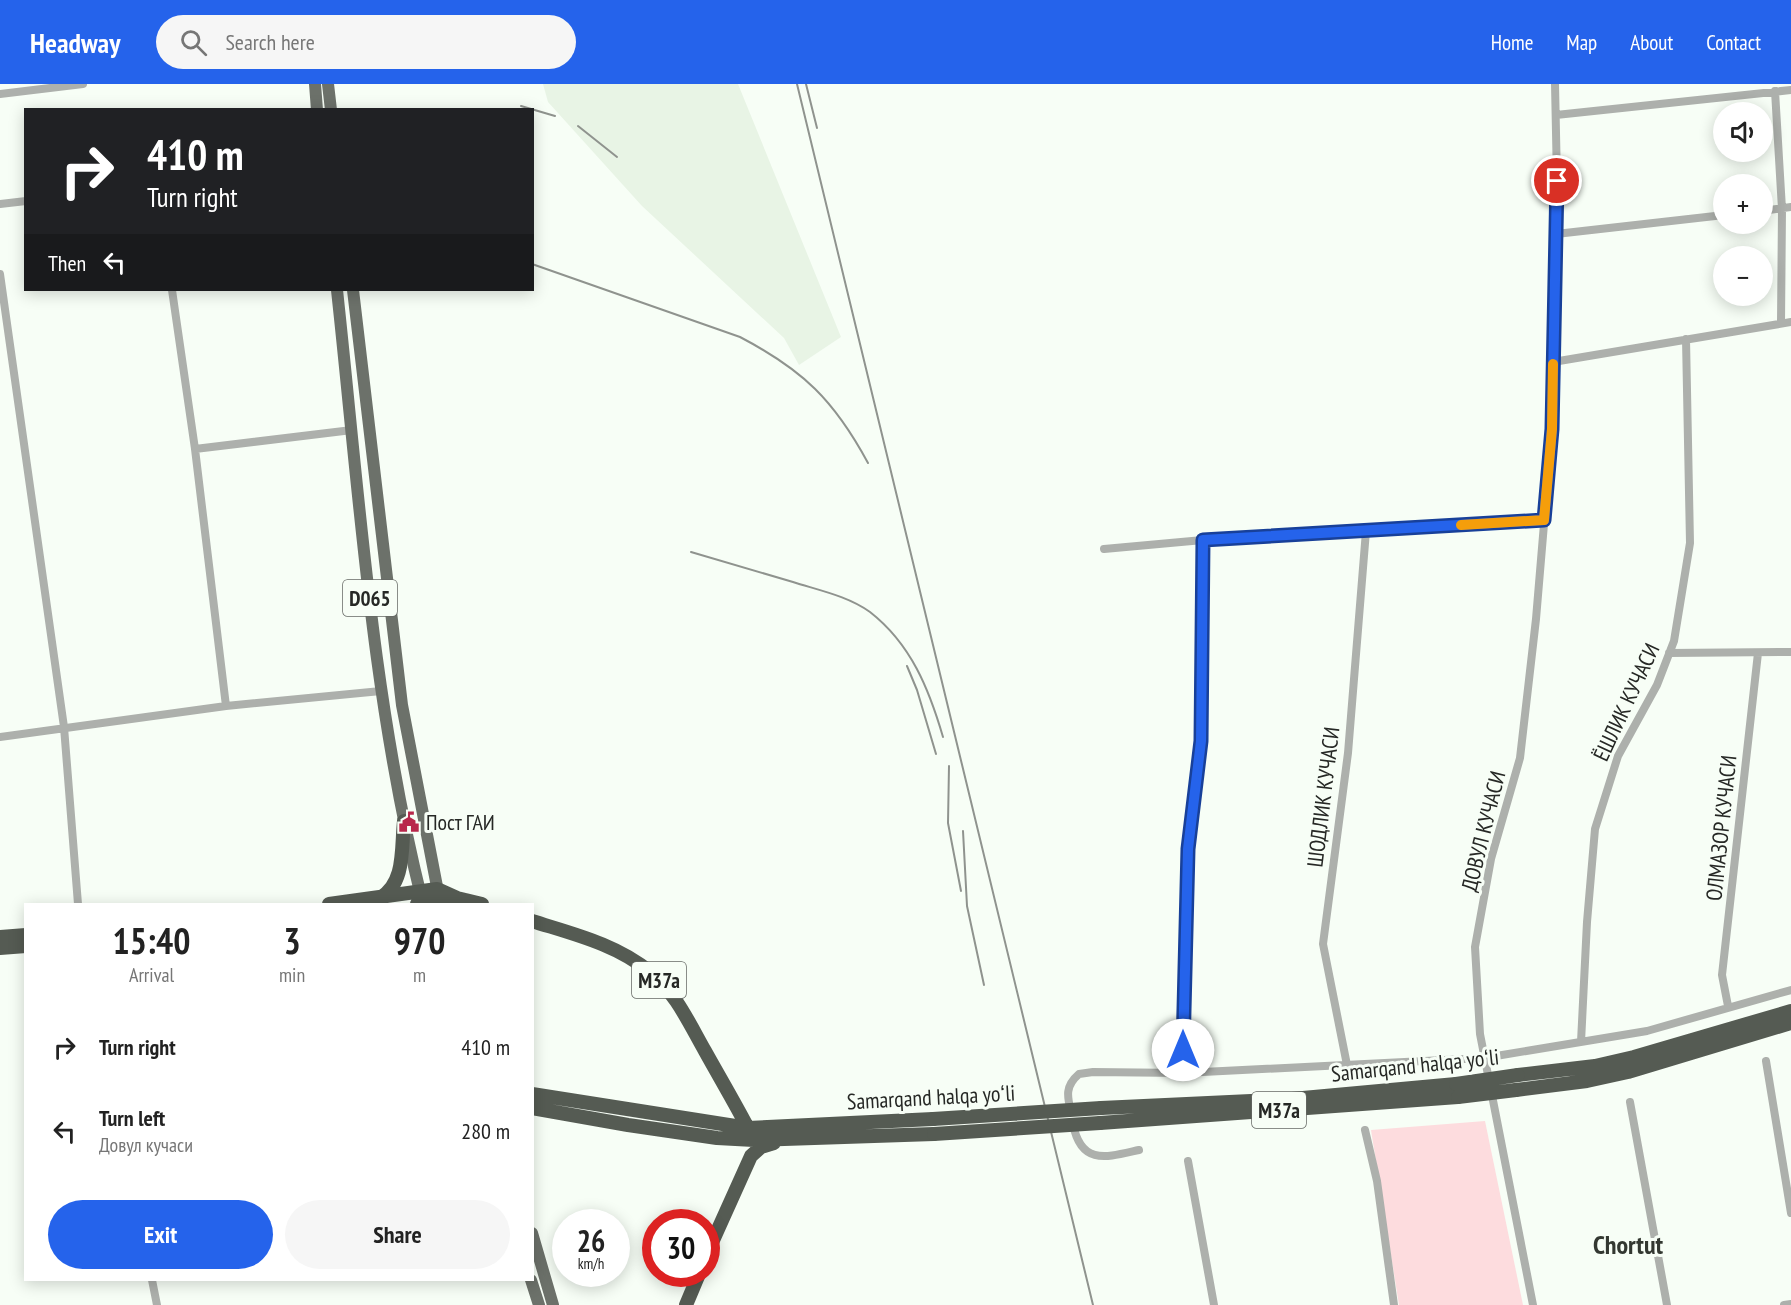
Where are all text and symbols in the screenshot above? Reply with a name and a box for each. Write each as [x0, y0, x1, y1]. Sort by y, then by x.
search box [156, 15, 576, 69]
text: Headway [30, 24, 120, 61]
icon: search [177, 26, 210, 59]
text: Search here [225, 28, 315, 56]
text: Home [1491, 29, 1533, 56]
text: Map [1566, 29, 1597, 56]
text: About [1630, 29, 1673, 56]
text: Contact [1706, 29, 1761, 56]
map controls [1713, 102, 1773, 306]
button: sound [1713, 102, 1773, 162]
text: 410 m [147, 127, 244, 182]
icon: right [48, 132, 126, 210]
pin [1531, 155, 1582, 206]
icon: arrive [1540, 164, 1573, 197]
button: + [1713, 174, 1773, 234]
text: Turn right [147, 180, 238, 214]
icon: left [98, 246, 131, 279]
button: − [1713, 246, 1773, 306]
text: Then [48, 249, 86, 277]
road number: D065 [343, 580, 397, 616]
street label: ЁШЛИК КУЧАСИ [1587, 639, 1665, 765]
street label: ШОДЛИК КУЧАСИ [1301, 725, 1345, 869]
street label: ОЛМАЗОР КУЧАСИ [1699, 754, 1743, 902]
street label: ДОВУЛ КУЧАСИ [1455, 768, 1511, 894]
place label: Пост ГАИ [426, 808, 495, 836]
public building icon: Пост ГАИ [397, 810, 421, 834]
text: 15:40 [113, 917, 190, 964]
text: 3 [283, 917, 301, 964]
text: 970 [394, 917, 445, 964]
text: Arrival [129, 962, 174, 988]
text: min [279, 962, 305, 988]
text: m [413, 962, 426, 988]
road number: M37a [632, 962, 686, 998]
position arrow [1151, 1018, 1215, 1082]
icon: right [48, 1031, 81, 1064]
text: Turn right [99, 1033, 176, 1061]
text: 410 m [461, 1033, 510, 1061]
street label: Samarqand halqa yoʻli [1330, 1042, 1500, 1088]
street label: Samarqand halqa yoʻli [846, 1079, 1016, 1115]
road number: M37a [1252, 1092, 1306, 1128]
text: Turn left [99, 1104, 165, 1132]
icon: left [48, 1115, 81, 1148]
text: 280 m [461, 1117, 510, 1145]
text: Довул кучаси [99, 1132, 193, 1158]
button: Exit [48, 1200, 273, 1269]
button: Share [285, 1200, 510, 1269]
speed limit sign: 30 [642, 1209, 720, 1287]
text: 26 [577, 1221, 605, 1260]
district label: Chortut [1593, 1228, 1663, 1261]
text: km/h [578, 1254, 604, 1273]

